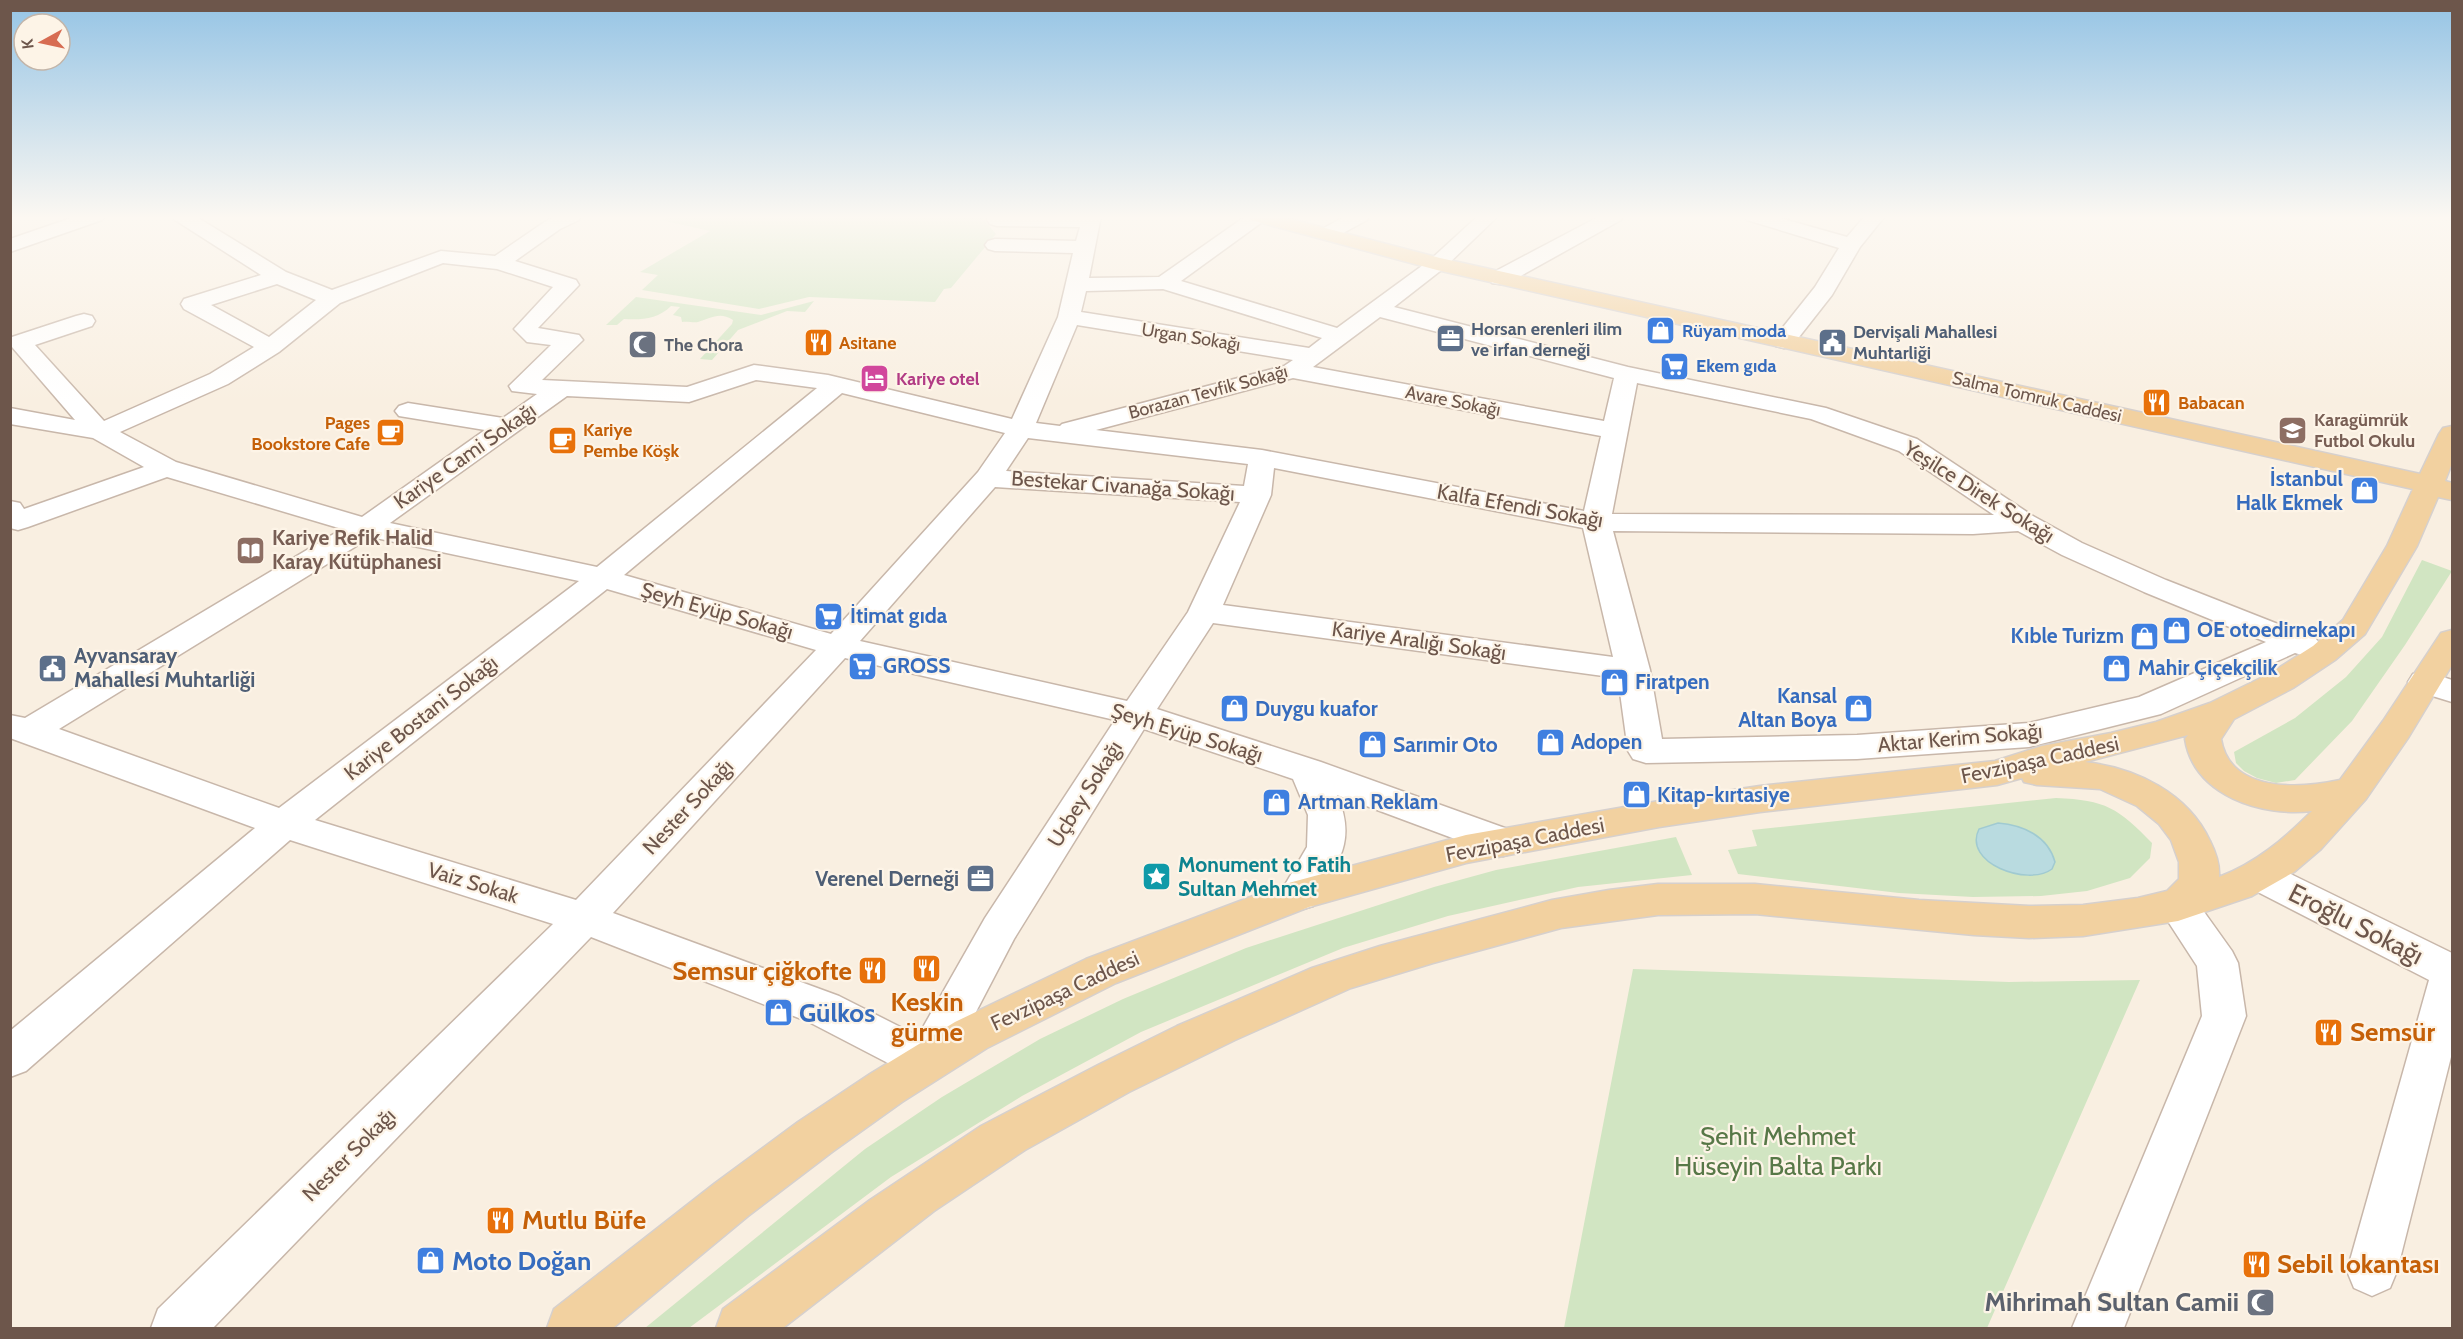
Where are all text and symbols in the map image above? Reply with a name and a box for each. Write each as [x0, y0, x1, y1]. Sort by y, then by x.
north arrow [12, 12, 72, 72]
text: K [18, 38, 38, 50]
shop icon: Rüyam moda [1645, 315, 1677, 347]
street label: Urgan Sokağı [1140, 318, 1242, 356]
place label: Horsan erenleri ilim ve irfan derneği [1471, 318, 1622, 361]
place label: Rüyam moda [1682, 320, 1786, 342]
place label: Dervişali Mahallesi Muhtarliği [1853, 321, 1997, 364]
office icon: Horsan erenleri ilim ve irfan derneği [1434, 323, 1466, 355]
public building icon: Dervişali Mahallesi Muhtarliği [1816, 326, 1848, 358]
restaurant icon: Asitane [802, 327, 834, 359]
mosque icon: The Chora [627, 329, 659, 361]
place label: Asitane [839, 332, 897, 354]
place label: The Chora [664, 334, 743, 356]
supermarket icon: Ekem gıda [1659, 350, 1691, 382]
place label: Ekem gıda [1696, 355, 1777, 377]
street label: Borazan Tevfik Sokağı [1126, 360, 1290, 424]
hotel icon: Kariye otel [859, 363, 891, 395]
street label: Salma Tomruk Caddesi [1950, 367, 2124, 427]
place label: Kariye otel [896, 368, 980, 390]
street label: Avare Sokağı [1404, 381, 1502, 421]
restaurant icon: Babacan [2141, 387, 2173, 419]
place label: Babacan [2178, 392, 2245, 414]
street label: Kariye Cami Sokağı [389, 397, 541, 514]
place label: Karagümrük Futbol Okulu [2314, 409, 2415, 452]
place label: Pages Bookstore Cafe [251, 412, 370, 455]
school or university icon: Karagümrük Futbol Okulu [2277, 414, 2309, 446]
cafe icon: Pages Bookstore Cafe [375, 417, 407, 449]
place label: Kariye Pembe Köşk [583, 419, 680, 462]
cafe icon: Kariye Pembe Köşk [546, 424, 578, 456]
street label: Yeşilce Direk Sokağı [1899, 435, 2059, 548]
street label: Bestekar Civanağa Sokağı [1010, 465, 1236, 506]
place label: İstanbul Halk Ekmek [2236, 466, 2344, 515]
shop icon: İstanbul Halk Ekmek [2348, 475, 2380, 507]
street label: Kalfa Efendi Sokağı [1435, 479, 1605, 532]
place label: Kariye Refik Halid Karay Kütüphanesi [272, 525, 442, 574]
library icon: Kariye Refik Halid Karay Kütüphanesi [235, 534, 267, 566]
street label: Şeyh Eyüp Sokağı [638, 577, 796, 644]
supermarket icon: İtimat gıda [813, 600, 845, 632]
place label: İtimat gıda [850, 603, 948, 628]
shop icon: OE otoedirnekapı [2160, 614, 2192, 646]
street label: Kariye Aralığı Sokağı [1330, 616, 1508, 665]
place label: OE otoedirnekapı [2197, 617, 2355, 642]
shop icon: Kıble Turizm [2129, 620, 2161, 652]
place label: Kıble Turizm [2011, 623, 2124, 648]
place label: Ayvansaray Mahallesi Muhtarliği [74, 643, 255, 692]
street label: Kariye Bostani Sokağı [339, 650, 502, 785]
supermarket icon: GROSS [846, 650, 878, 682]
public building icon: Ayvansaray Mahallesi Muhtarliği [37, 652, 69, 684]
shop icon: Mahir Çiçekçilik [2101, 652, 2133, 684]
place label: GROSS [883, 653, 950, 678]
place label: Mahir Çiçekçilik [2138, 655, 2279, 680]
shop icon: Firatpen [1598, 666, 1630, 698]
place label: Firatpen [1635, 669, 1710, 694]
place label: Kansal Altan Boya [1738, 683, 1838, 732]
shop icon: Kansal Altan Boya [1842, 692, 1874, 724]
shop icon: Duygu kuafor [1218, 693, 1250, 725]
place label: Duygu kuafor [1255, 696, 1378, 721]
street label: Şeyh Eyüp Sokağı [1108, 698, 1266, 767]
street label: Aktar Kerim Sokağı [1877, 718, 2043, 757]
shop icon: Adopen [1534, 726, 1566, 758]
shop icon: Sarımir Oto [1356, 729, 1388, 761]
place label: Adopen [1571, 729, 1642, 754]
street label: Fevzipaşa Caddesi [1959, 731, 2121, 788]
place label: Sarımir Oto [1393, 732, 1498, 757]
street label: Uçbey Sokağı [1042, 736, 1127, 851]
street label: Nester Sokağı [637, 754, 738, 859]
shop icon: Kitap-kırtasiye [1620, 779, 1652, 811]
place label: Kitap-kırtasiye [1657, 782, 1790, 807]
shop icon: Artman Reklam [1261, 786, 1293, 818]
place label: Artman Reklam [1298, 789, 1438, 814]
street label: Fevzipaşa Caddesi [1444, 812, 1606, 867]
place label: Monument to Fatih Sultan Mehmet [1178, 852, 1351, 901]
street label: Vaiz Sokak [425, 857, 522, 908]
place icon: Monument to Fatih Sultan Mehmet [1141, 861, 1173, 893]
office icon: Verenel Derneği [964, 863, 996, 895]
place label: Verenel Derneği [815, 866, 959, 891]
street label: Eroğlu Sokağı [2283, 876, 2429, 972]
street label: Fevzipaşa Caddesi [987, 945, 1143, 1036]
restaurant icon: Keskin gürme [911, 952, 943, 984]
place label: Semsur çiğkofte [672, 955, 852, 987]
restaurant icon: Semsur çiğkofte [857, 955, 889, 987]
place label: Keskin gürme [891, 986, 963, 1048]
shop icon: Gülkos [762, 997, 794, 1029]
place label: Gülkos [799, 997, 875, 1029]
restaurant icon: Semsür [2313, 1016, 2345, 1048]
place label: Semsür [2350, 1016, 2435, 1048]
street label: Nester Sokağı [297, 1103, 400, 1206]
park label: Şehit Mehmet Hüseyin Balta Parkı [1674, 1120, 1882, 1182]
restaurant icon: Mutlu Büfe [485, 1204, 517, 1236]
place label: Mutlu Büfe [522, 1204, 646, 1236]
shop icon: Moto Doğan [415, 1245, 447, 1277]
place label: Moto Doğan [452, 1245, 591, 1277]
restaurant icon: Sebil lokantası [2240, 1248, 2272, 1280]
place label: Sebil lokantası [2277, 1248, 2440, 1280]
place label: Mihrimah Sultan Camii [1985, 1286, 2239, 1318]
mosque icon: Mihrimah Sultan Camii [2244, 1286, 2276, 1318]

